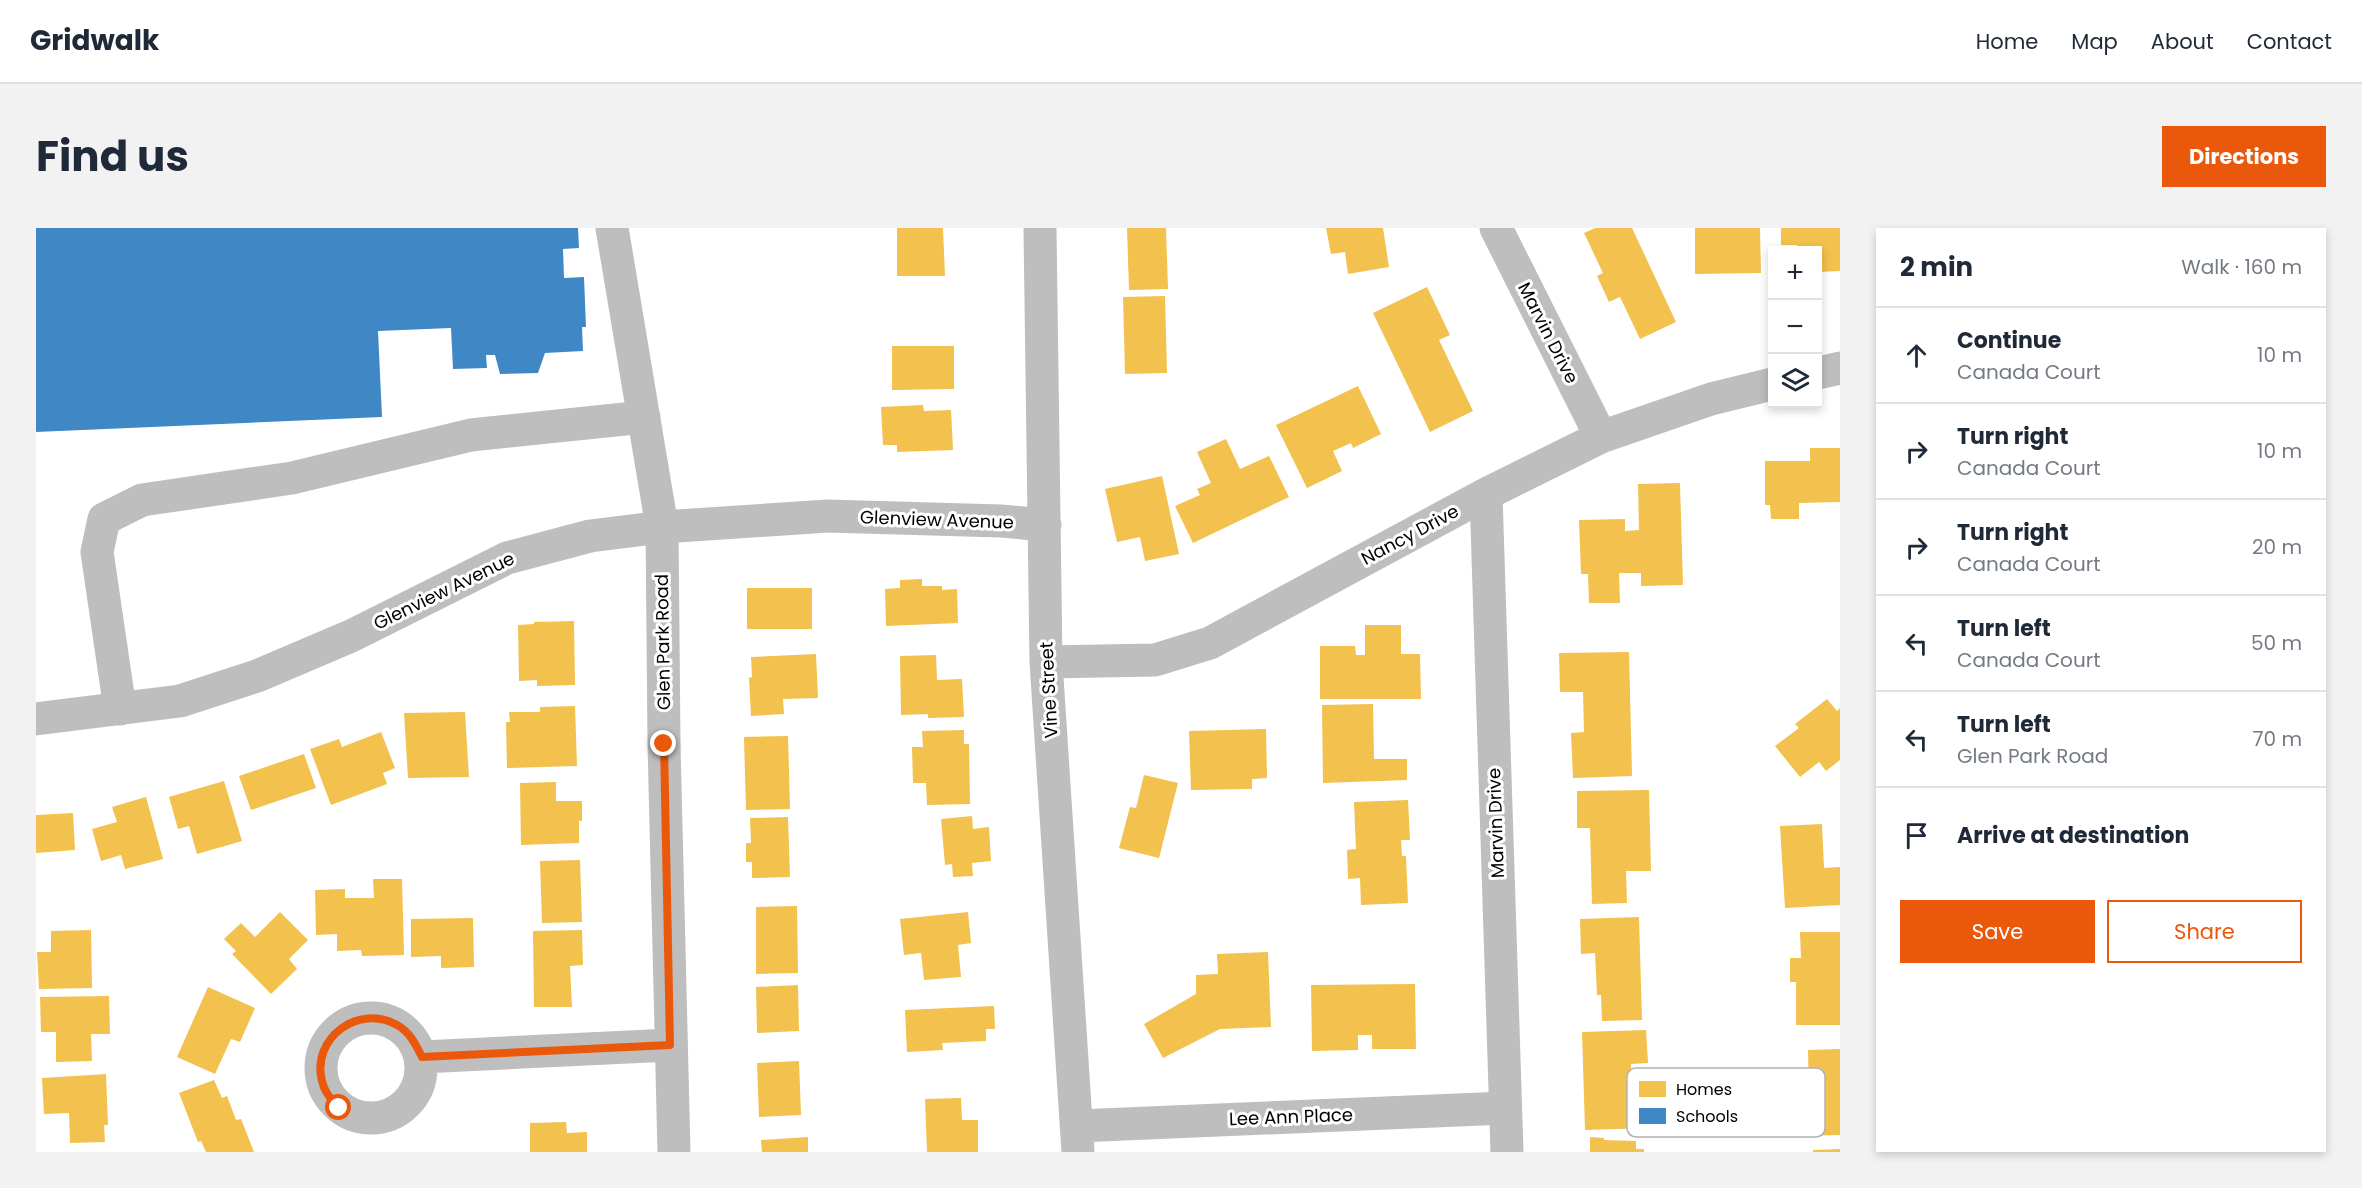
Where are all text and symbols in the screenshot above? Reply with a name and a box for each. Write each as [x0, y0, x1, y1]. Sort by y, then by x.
text: Gridwalk [30, 21, 159, 60]
text: Home [1976, 27, 2038, 56]
text: Map [2071, 27, 2118, 56]
text: About [2151, 27, 2214, 56]
text: Contact [2247, 27, 2332, 56]
button: Directions [2162, 126, 2326, 187]
text: Find us [36, 127, 189, 186]
map controls [1768, 246, 1822, 408]
button: + [1768, 246, 1822, 300]
text: 2 min [1900, 249, 1973, 285]
text: Walk · 160 m [2181, 253, 2302, 281]
street label: Marvin Drive [1512, 278, 1585, 388]
button: − [1768, 300, 1822, 354]
text: Continue [1957, 325, 2061, 356]
icon: ahead [1900, 339, 1933, 372]
text: 10 m [2257, 341, 2302, 369]
button: layers [1768, 354, 1822, 408]
text: Canada Court [1957, 358, 2100, 386]
text: Turn right [1957, 421, 2068, 452]
icon: right [1900, 435, 1933, 468]
text: 10 m [2257, 437, 2302, 465]
text: Canada Court [1957, 454, 2100, 482]
street label: Nancy Drive [1357, 498, 1463, 571]
street label: Glenview Avenue [860, 504, 1014, 535]
text: Turn right [1957, 517, 2068, 548]
icon: right [1900, 531, 1933, 564]
text: 20 m [2252, 533, 2302, 561]
street label: Glenview Avenue [369, 546, 518, 636]
text: Canada Court [1957, 550, 2100, 578]
street label: Glen Park Road [649, 574, 676, 710]
text: Turn left [1957, 613, 2051, 644]
icon: left [1900, 627, 1933, 660]
text: 50 m [2251, 629, 2302, 657]
street label: Vine Street [1033, 641, 1064, 739]
text: Canada Court [1957, 646, 2100, 674]
text: Turn left [1957, 709, 2051, 740]
icon: left [1900, 723, 1933, 756]
text: 70 m [2253, 725, 2302, 753]
route end [650, 730, 676, 756]
text: Glen Park Road [1957, 742, 2108, 770]
street label: Marvin Drive [1481, 767, 1510, 879]
icon: arrive [1900, 819, 1933, 852]
text: Arrive at destination [1957, 820, 2189, 851]
button: Save [1900, 900, 2095, 963]
button: Share [2107, 900, 2302, 963]
legend [1627, 1068, 1825, 1137]
text: Homes [1676, 1078, 1732, 1101]
route start [325, 1094, 351, 1120]
street label: Lee Ann Place [1229, 1102, 1353, 1131]
text: Schools [1676, 1105, 1738, 1128]

